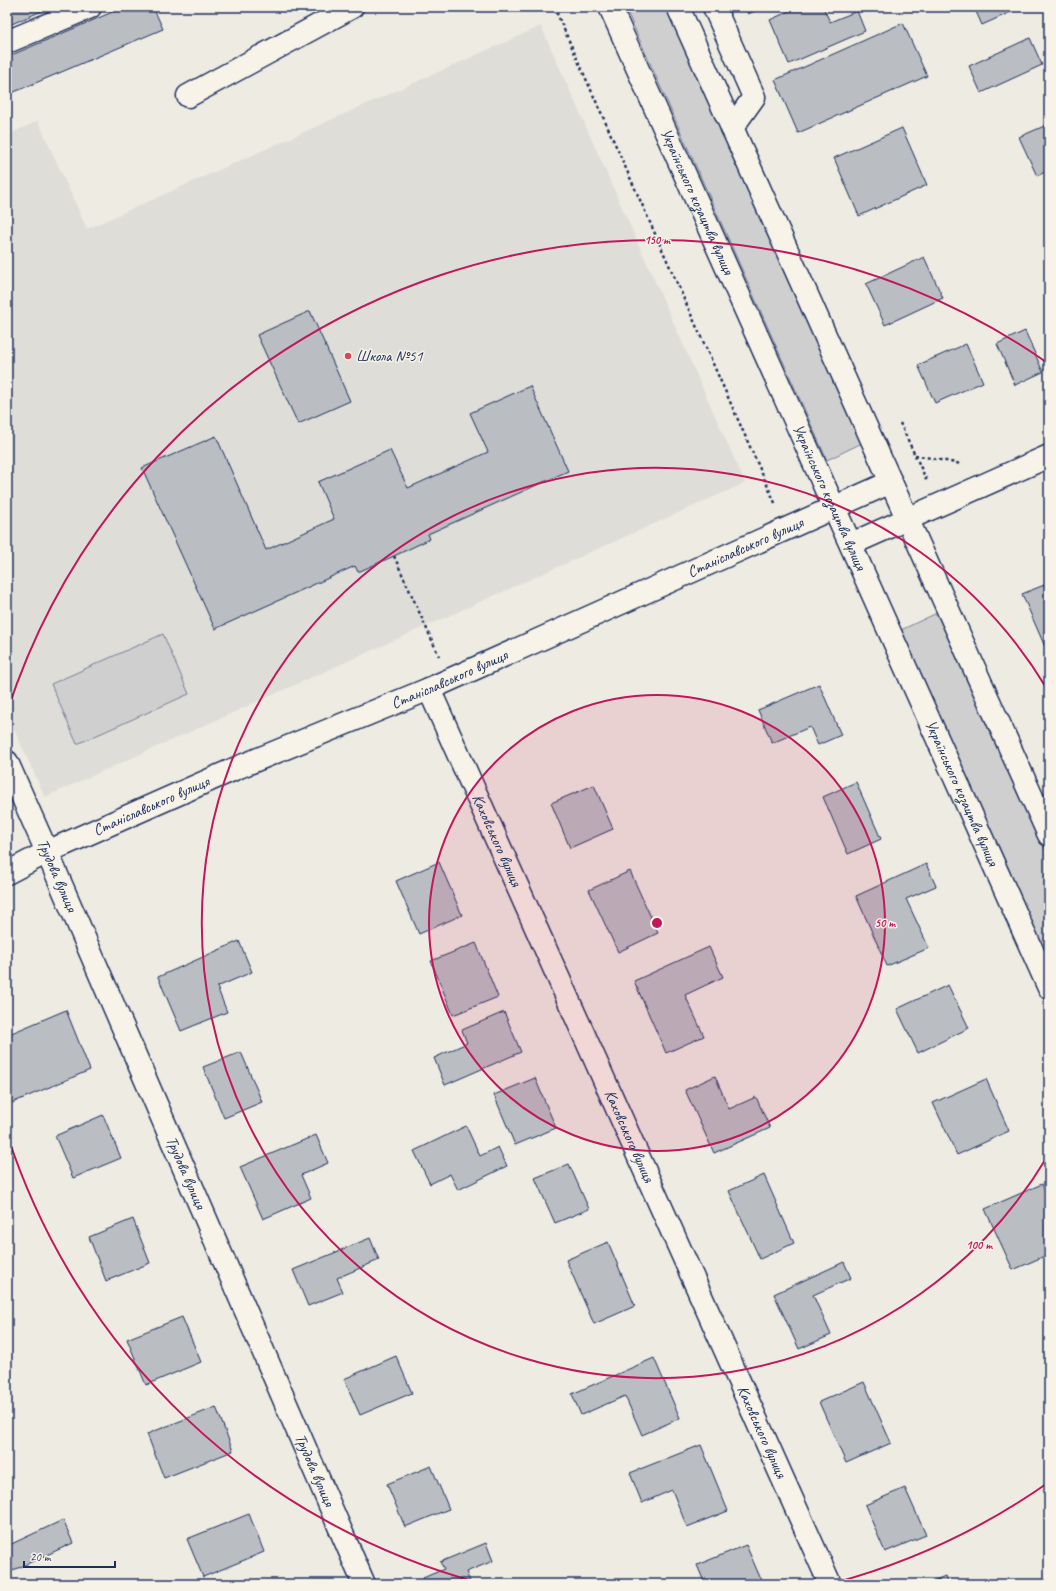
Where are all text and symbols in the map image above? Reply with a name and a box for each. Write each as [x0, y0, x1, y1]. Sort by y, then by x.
street label: Українського козацтва вулиця [656, 125, 739, 278]
text: 150 m [644, 232, 671, 248]
place label: Школа №51 [356, 346, 424, 366]
marker: Школа №51 [343, 351, 353, 361]
street label: Українського козацтва вулиця [788, 421, 871, 574]
street label: Станіславського вулиця [684, 512, 808, 582]
street label: Станіславського вулиця [388, 645, 512, 713]
street label: Українського козацтва вулиця [920, 717, 1003, 870]
street label: Станіславського вулиця [90, 771, 214, 840]
street label: Каховського вулиця [467, 791, 527, 891]
street label: Трудова вулиця [33, 836, 82, 916]
text: 50 m [875, 915, 896, 931]
centre of rings [650, 916, 664, 930]
street label: Каховського вулиця [600, 1087, 659, 1187]
street label: Трудова вулиця [161, 1133, 211, 1213]
text: 100 m [966, 1237, 993, 1253]
street label: Каховського вулиця [732, 1382, 792, 1482]
street label: Трудова вулиця [290, 1431, 340, 1511]
scale bar [24, 1543, 115, 1569]
text: 20 m [30, 1549, 52, 1565]

